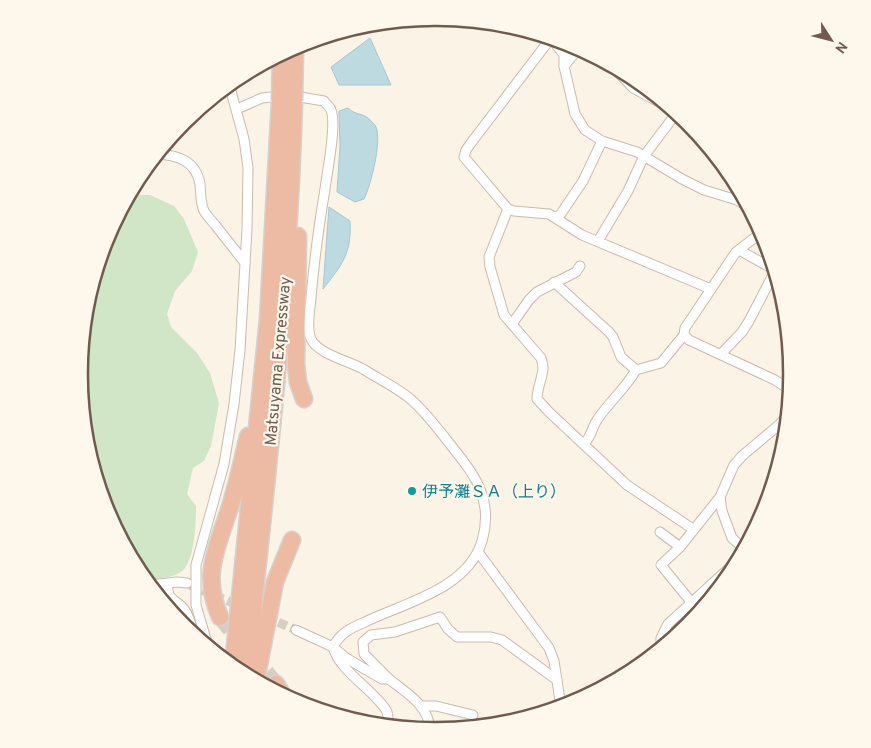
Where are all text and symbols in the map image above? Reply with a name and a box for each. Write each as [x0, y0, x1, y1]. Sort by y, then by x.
north arrow [806, 15, 856, 65]
text: N [830, 38, 850, 56]
street label: Matsuyama Expressway [262, 276, 296, 447]
place label: 伊予灘ＳＡ（上り） [422, 483, 566, 503]
marker: 伊予灘ＳＡ（上り） [406, 485, 418, 497]

